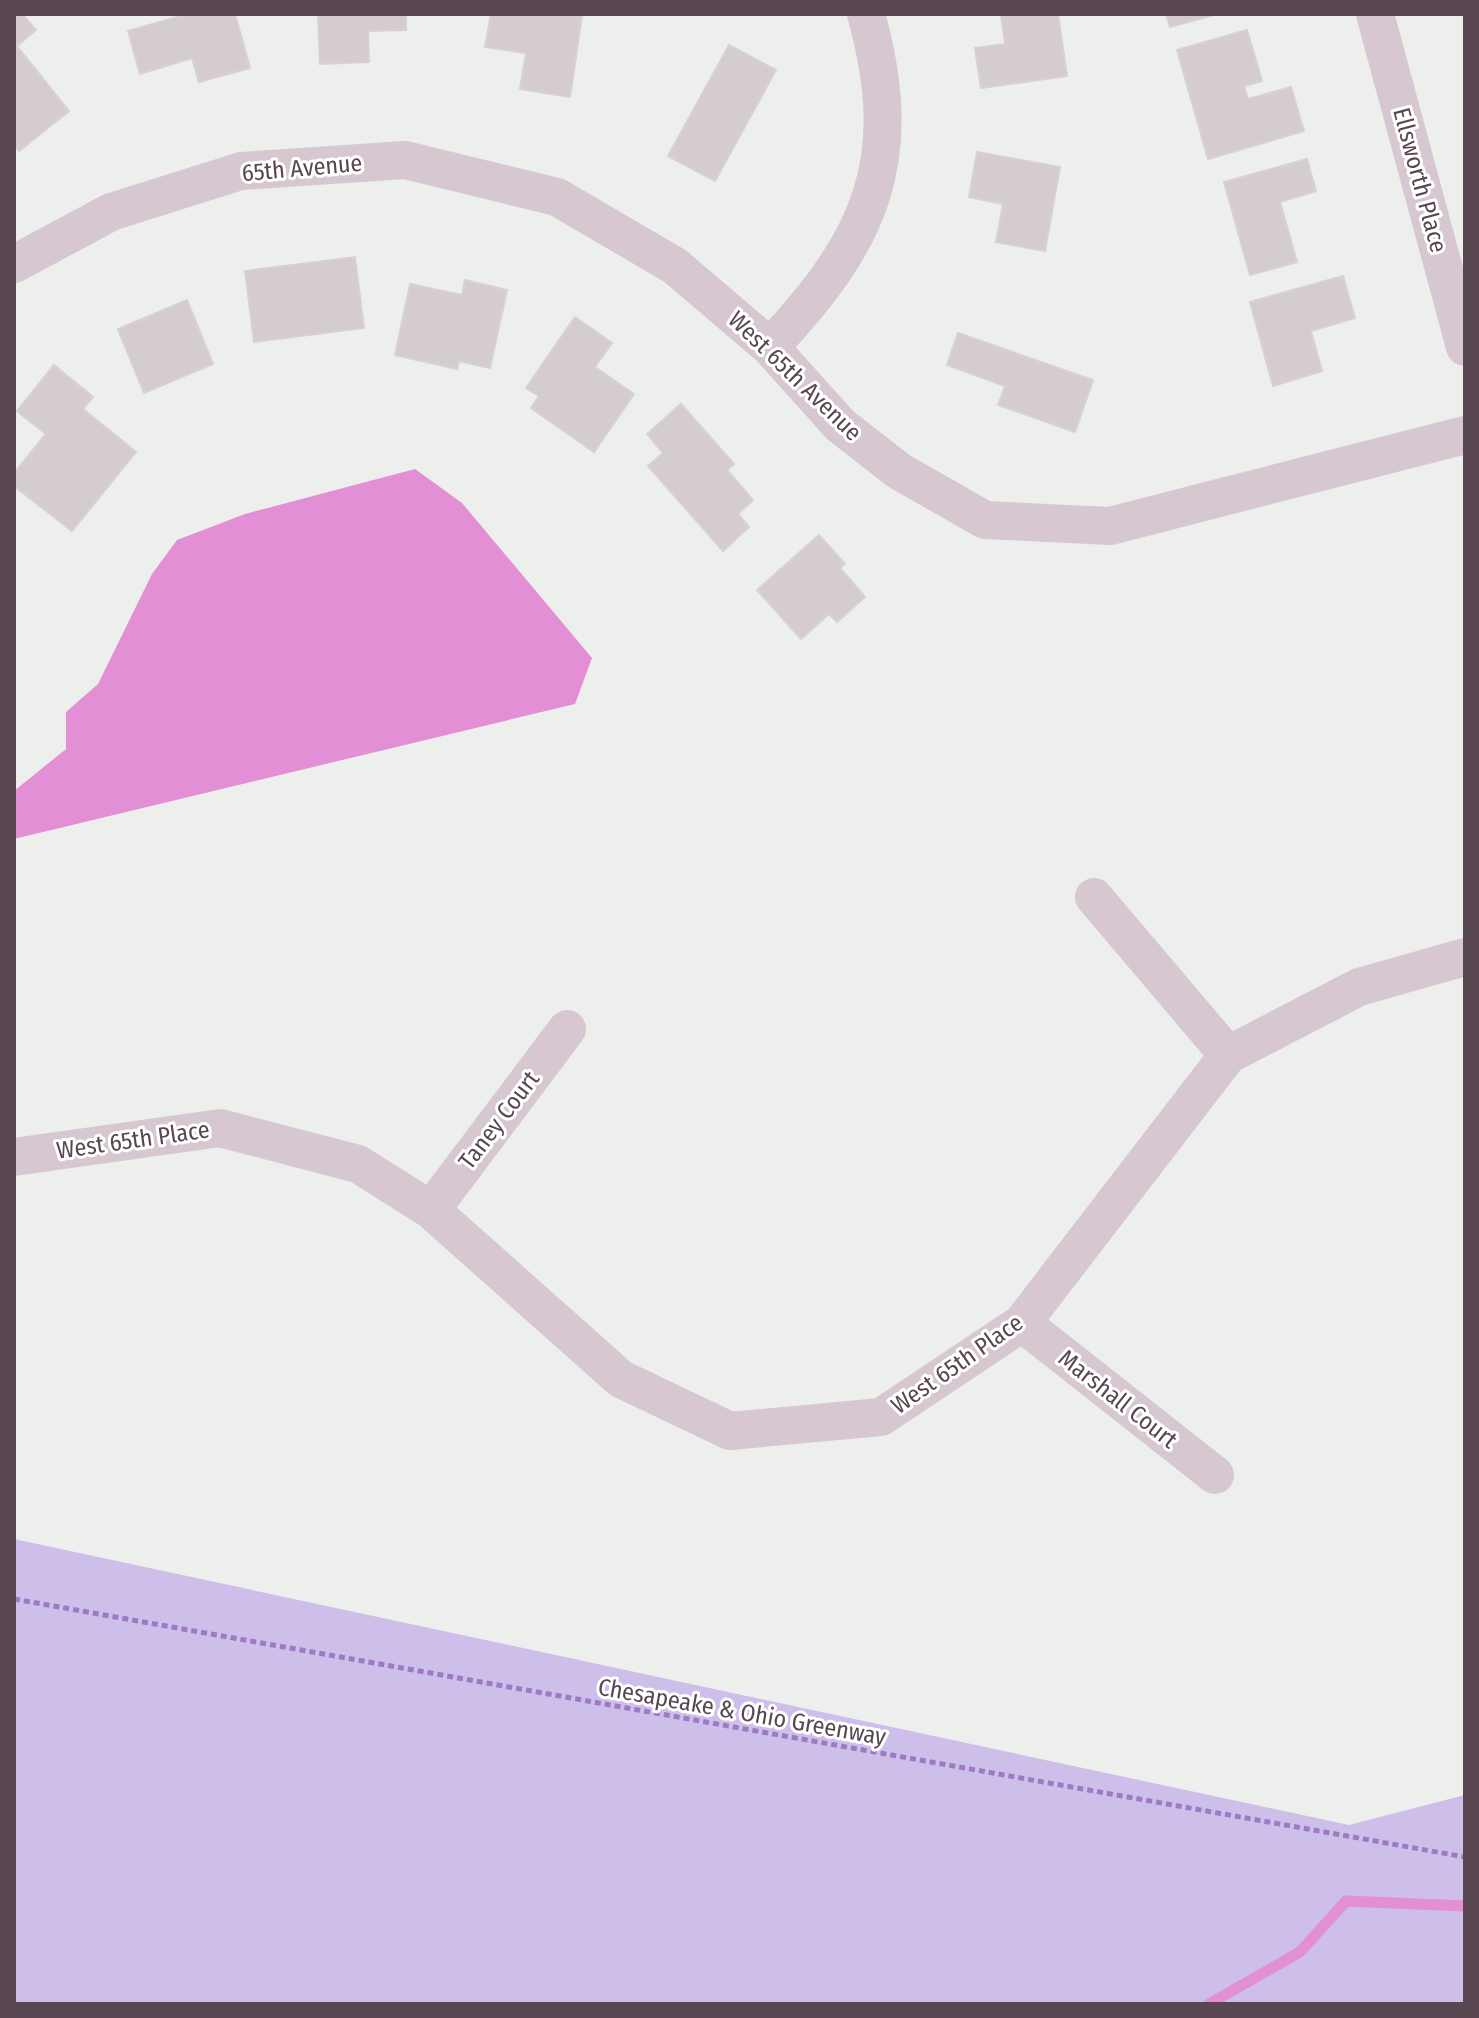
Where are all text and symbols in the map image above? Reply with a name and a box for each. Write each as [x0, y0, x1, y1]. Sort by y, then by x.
street label: Ellsworth Place [1387, 105, 1453, 255]
street label: 65th Avenue [241, 149, 363, 187]
street label: West 65th Avenue [723, 305, 867, 447]
street label: Taney Court [453, 1065, 545, 1175]
street label: West 65th Place [55, 1115, 211, 1165]
street label: West 65th Place [886, 1308, 1028, 1420]
street label: Marshall Court [1053, 1344, 1183, 1454]
street label: Chesapeake & Ohio Greenway [596, 1673, 888, 1751]

